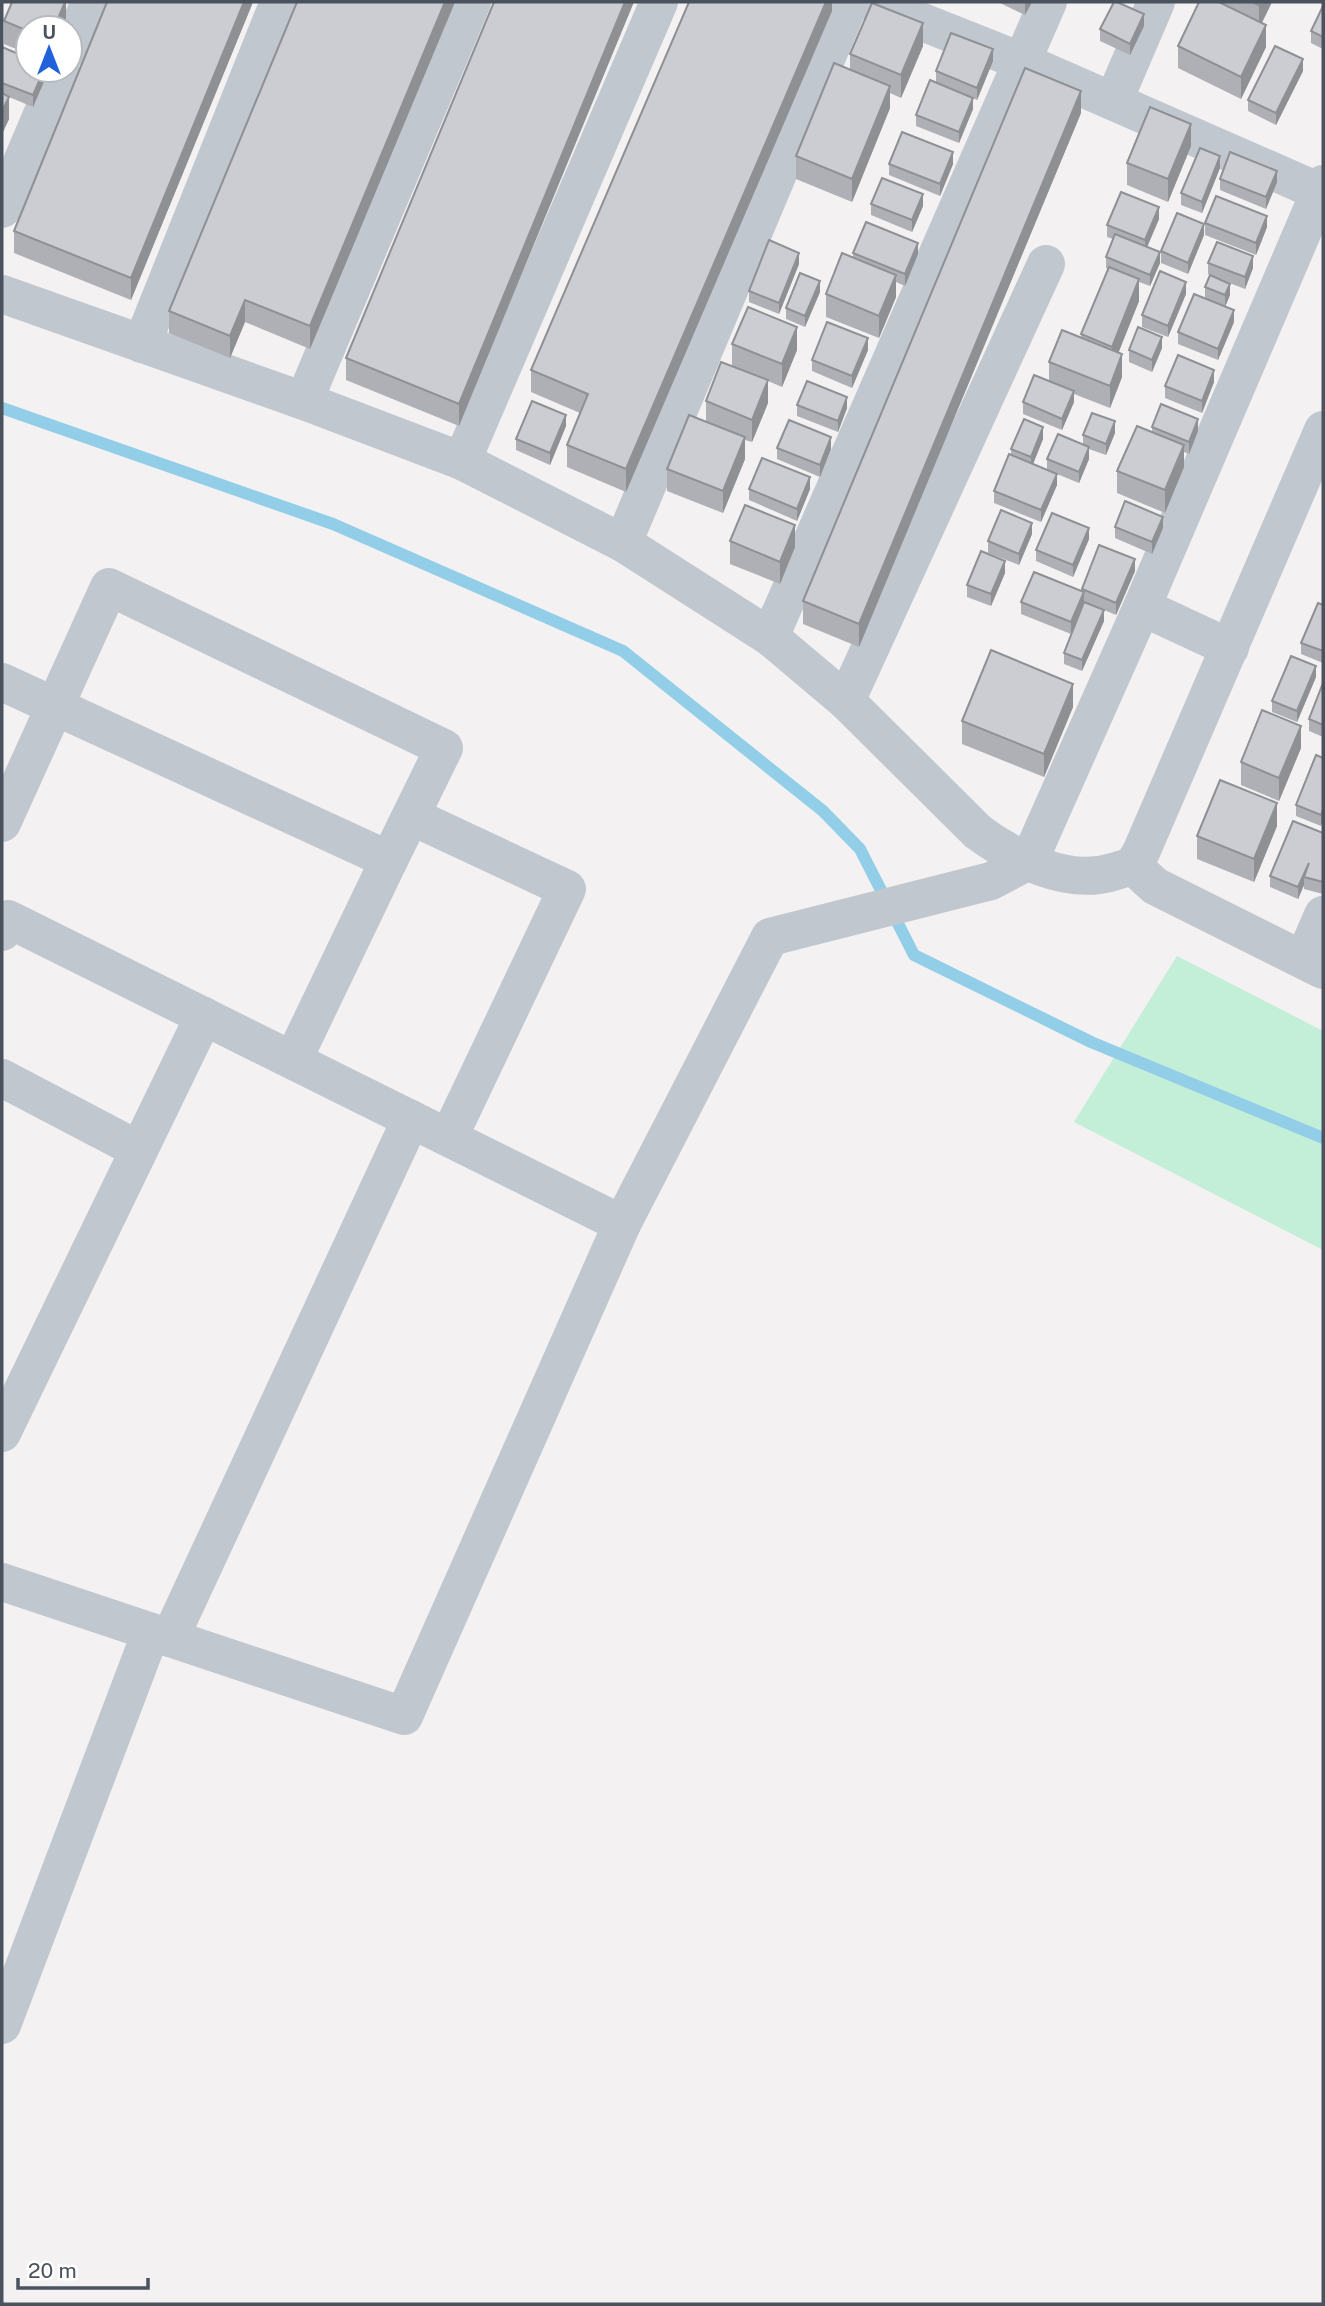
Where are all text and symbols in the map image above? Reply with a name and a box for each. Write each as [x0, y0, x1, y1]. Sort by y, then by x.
north arrow [14, 14, 84, 84]
text: U [42, 21, 56, 43]
scale bar [18, 2246, 147, 2290]
text: 20 m [28, 2258, 77, 2283]

